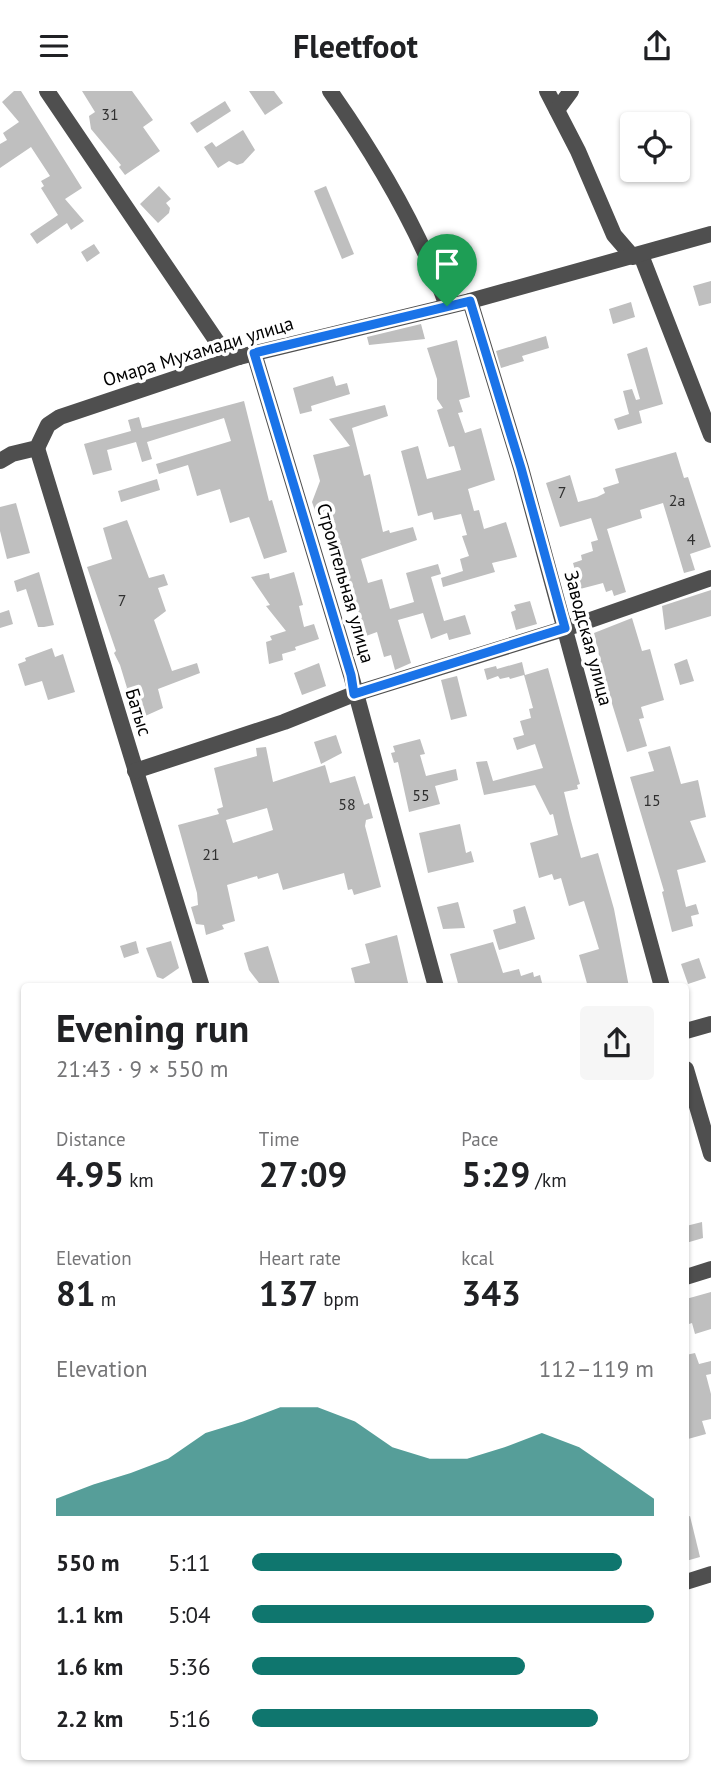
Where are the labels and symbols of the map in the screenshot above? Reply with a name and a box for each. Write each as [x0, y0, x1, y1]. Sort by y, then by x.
house number: 31 [101, 104, 119, 124]
pin [417, 234, 477, 306]
street label: Омара Мухамади улица [100, 311, 296, 391]
house number: 7 [558, 482, 566, 502]
house number: 2а [669, 490, 685, 510]
street label: Строительная улица [312, 500, 380, 666]
house number: 4 [687, 529, 696, 549]
street label: Заводская улица [559, 568, 619, 708]
house number: 7 [118, 590, 126, 610]
street label: Батыс [120, 685, 158, 739]
house number: 55 [412, 785, 430, 805]
house number: 15 [643, 790, 661, 810]
house number: 58 [338, 794, 356, 814]
house number: 21 [202, 844, 220, 864]

